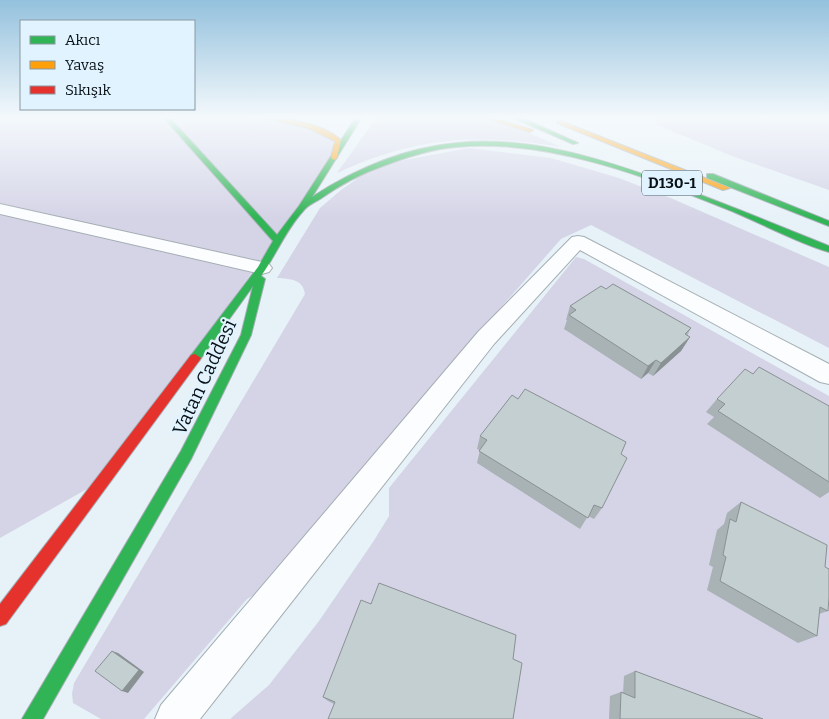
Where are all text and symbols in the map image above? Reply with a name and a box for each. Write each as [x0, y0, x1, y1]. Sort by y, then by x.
legend [20, 20, 195, 110]
text: Akıcı [65, 31, 101, 49]
text: Yavaş [65, 56, 104, 74]
text: Sıkışık [65, 81, 112, 99]
road number: D130-1 [642, 170, 702, 196]
street label: Vatan Caddesi [168, 315, 241, 439]

